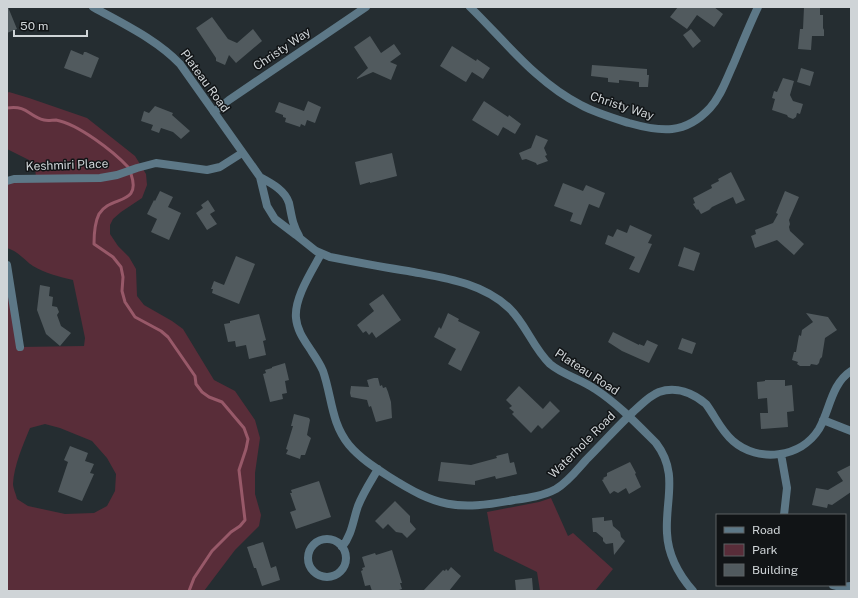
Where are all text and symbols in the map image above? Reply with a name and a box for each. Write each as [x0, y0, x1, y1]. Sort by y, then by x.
scale bar [14, 12, 87, 38]
text: 50 m [20, 19, 48, 33]
street label: Christy Way [251, 24, 314, 73]
street label: Plateau Road [178, 47, 232, 115]
street label: Christy Way [588, 89, 656, 123]
street label: Keshmiri Place [25, 157, 109, 173]
street label: Plateau Road [552, 346, 622, 398]
street label: Waterhole Road [546, 409, 618, 481]
legend [716, 514, 846, 586]
text: Road [752, 523, 780, 537]
text: Park [752, 543, 778, 557]
text: Building [752, 563, 798, 577]

